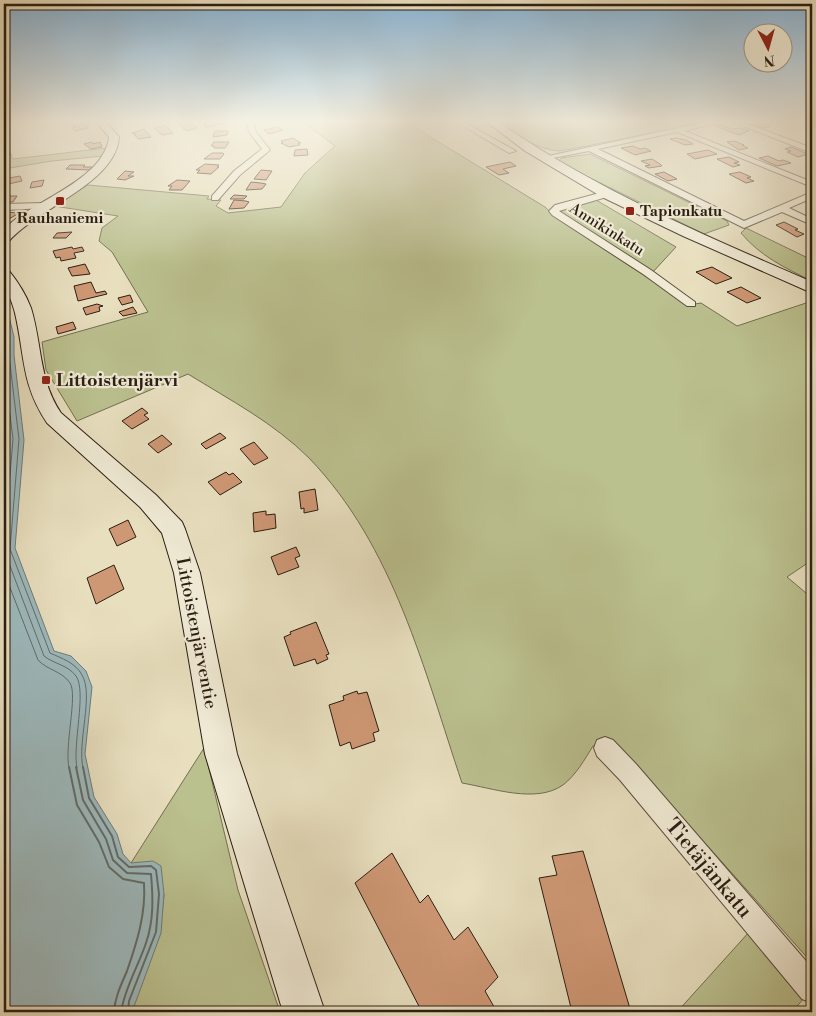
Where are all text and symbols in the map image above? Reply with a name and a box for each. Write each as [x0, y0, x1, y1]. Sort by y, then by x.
north arrow [744, 22, 794, 72]
text: N [763, 50, 776, 69]
marker: Rauhaniemi [54, 195, 66, 207]
street label: Annikinkatu [565, 198, 648, 260]
place label: Tapionkatu [640, 202, 723, 221]
marker: Tapionkatu [624, 205, 636, 217]
place label: Rauhaniemi [17, 209, 104, 228]
place label: Littoistenjärvi [56, 369, 178, 392]
marker: Littoistenjärvi [40, 374, 52, 386]
street label: Littoistenjärventie [171, 555, 222, 711]
street label: Tietäjänkatu [659, 814, 757, 924]

